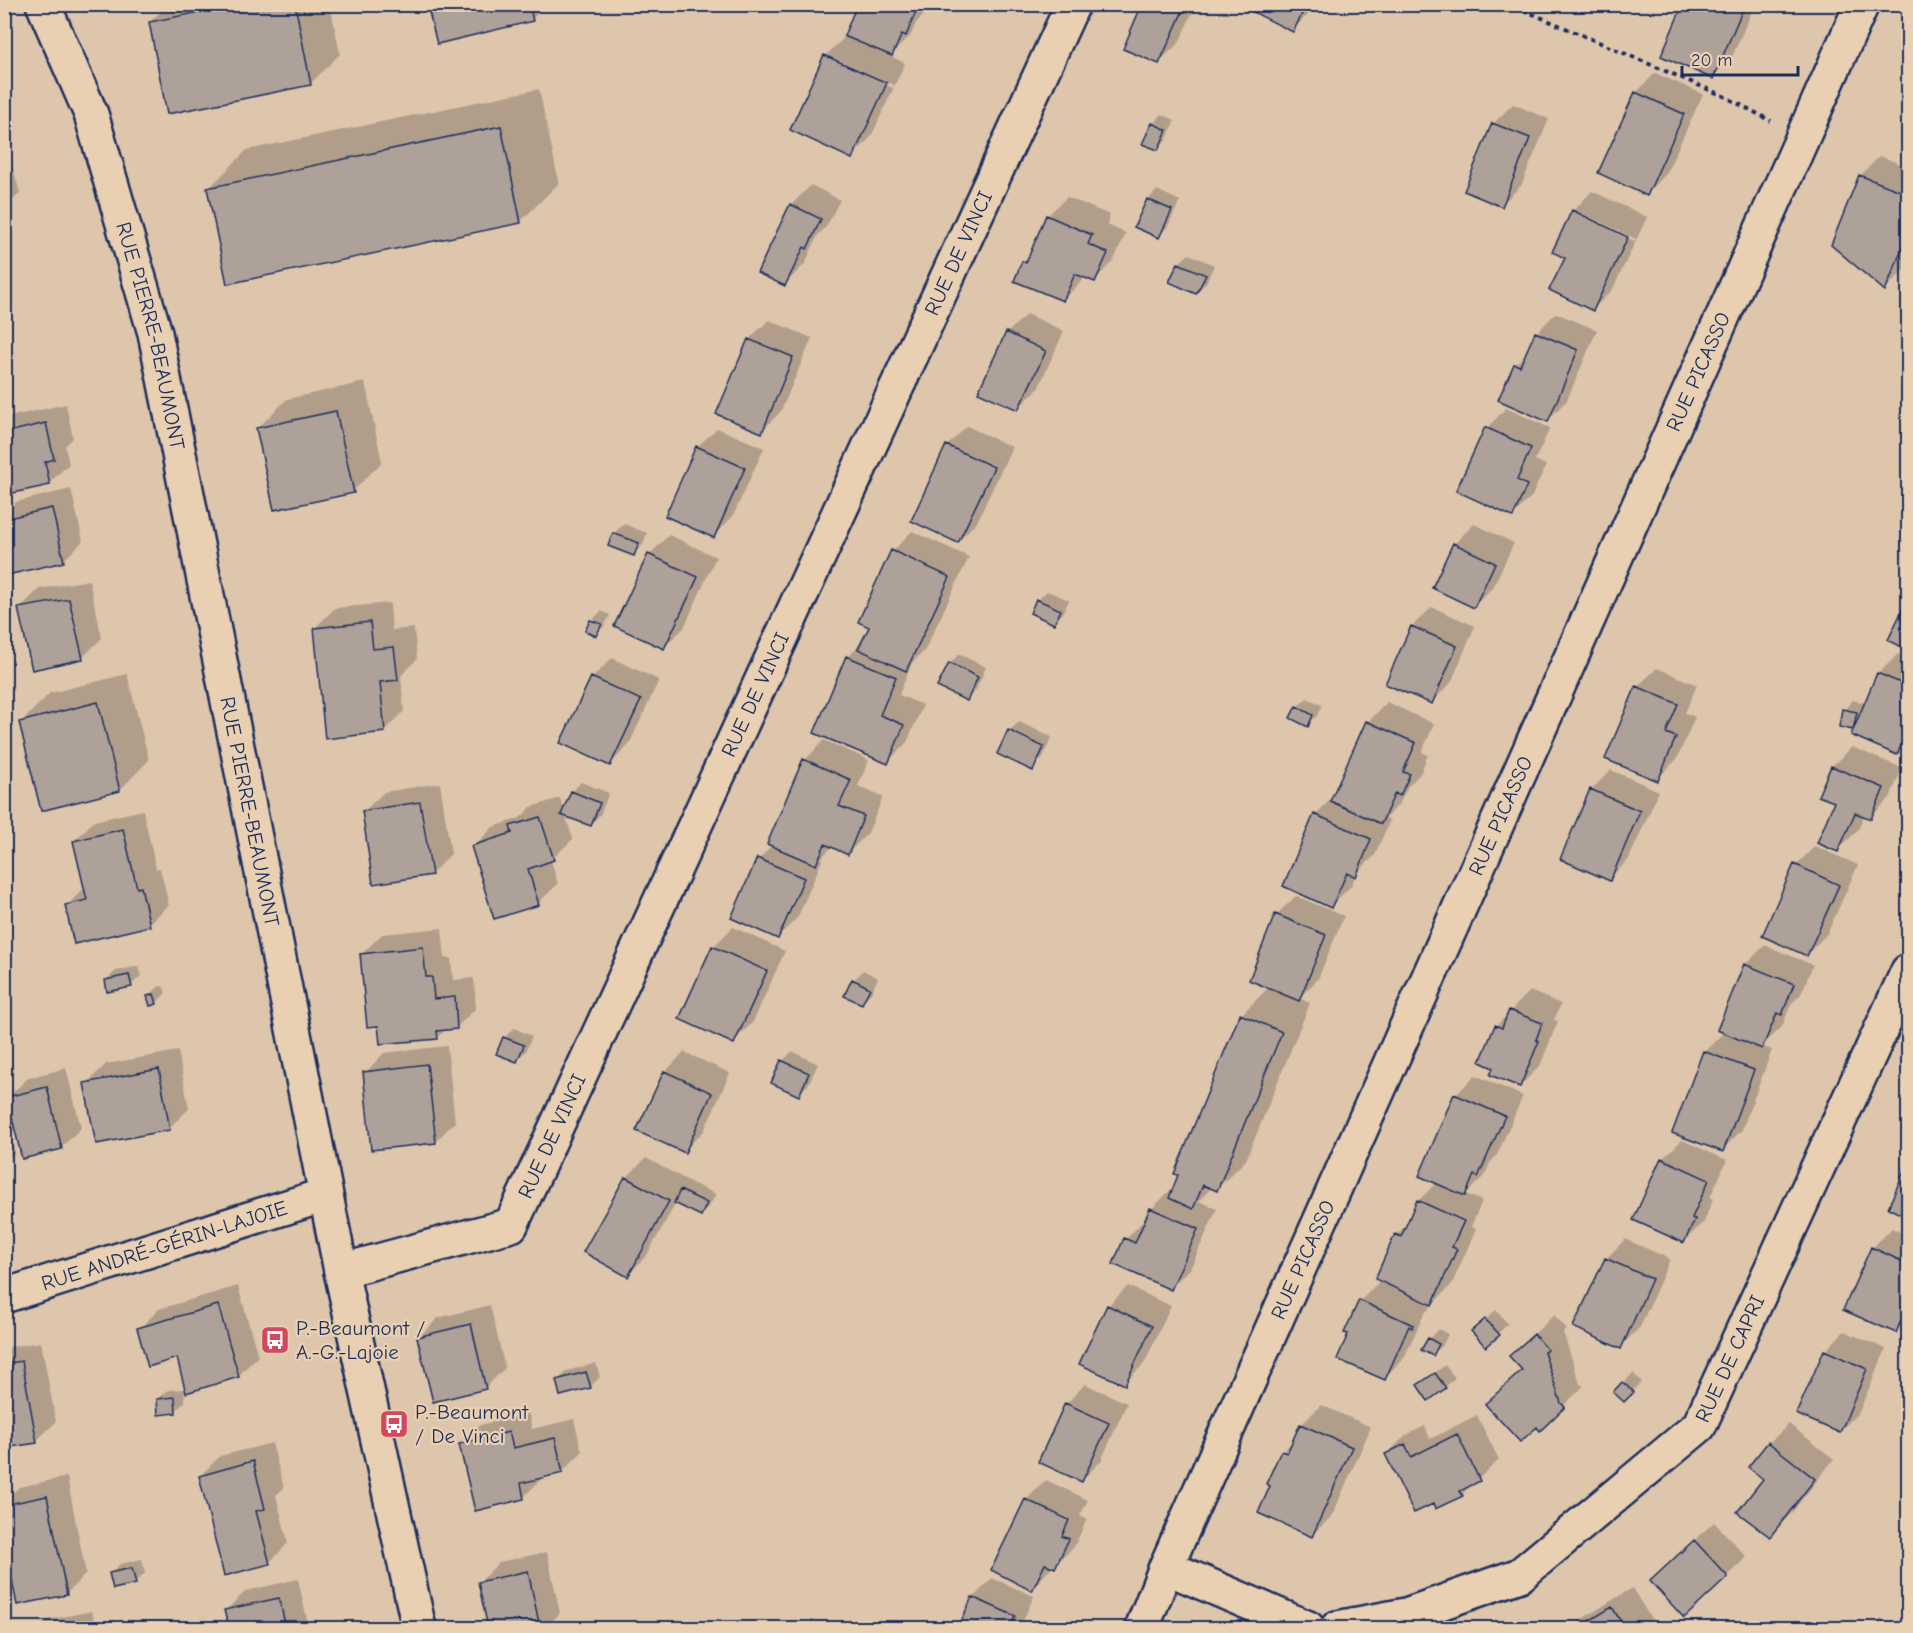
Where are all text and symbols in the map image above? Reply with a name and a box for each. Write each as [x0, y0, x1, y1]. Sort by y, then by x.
scale bar [1682, 39, 1798, 77]
text: 20 m [1691, 50, 1732, 71]
street label: RUE DE VINCI [919, 187, 997, 319]
street label: RUE PIERRE-BEAUMONT [111, 219, 190, 452]
street label: RUE PICASSO [1661, 308, 1735, 435]
street label: RUE DE VINCI [716, 629, 794, 761]
street label: RUE PIERRE-BEAUMONT [215, 695, 284, 928]
street label: RUE PICASSO [1464, 752, 1538, 879]
street label: RUE DE VINCI [513, 1070, 591, 1202]
street label: RUE ANDRÉ-GÉRIN-LAJOIE [38, 1196, 290, 1295]
street label: RUE PICASSO [1266, 1196, 1340, 1323]
street label: RUE DE CAPRI [1690, 1291, 1769, 1426]
place label: P.-Beaumont / A.-G.-Lajoie [296, 1316, 425, 1364]
bus stop icon: P.-Beaumont / A.-G.-Lajoie [259, 1324, 291, 1356]
place label: P.-Beaumont / De Vinci [415, 1400, 529, 1448]
bus stop icon: P.-Beaumont / De Vinci [378, 1408, 410, 1440]

